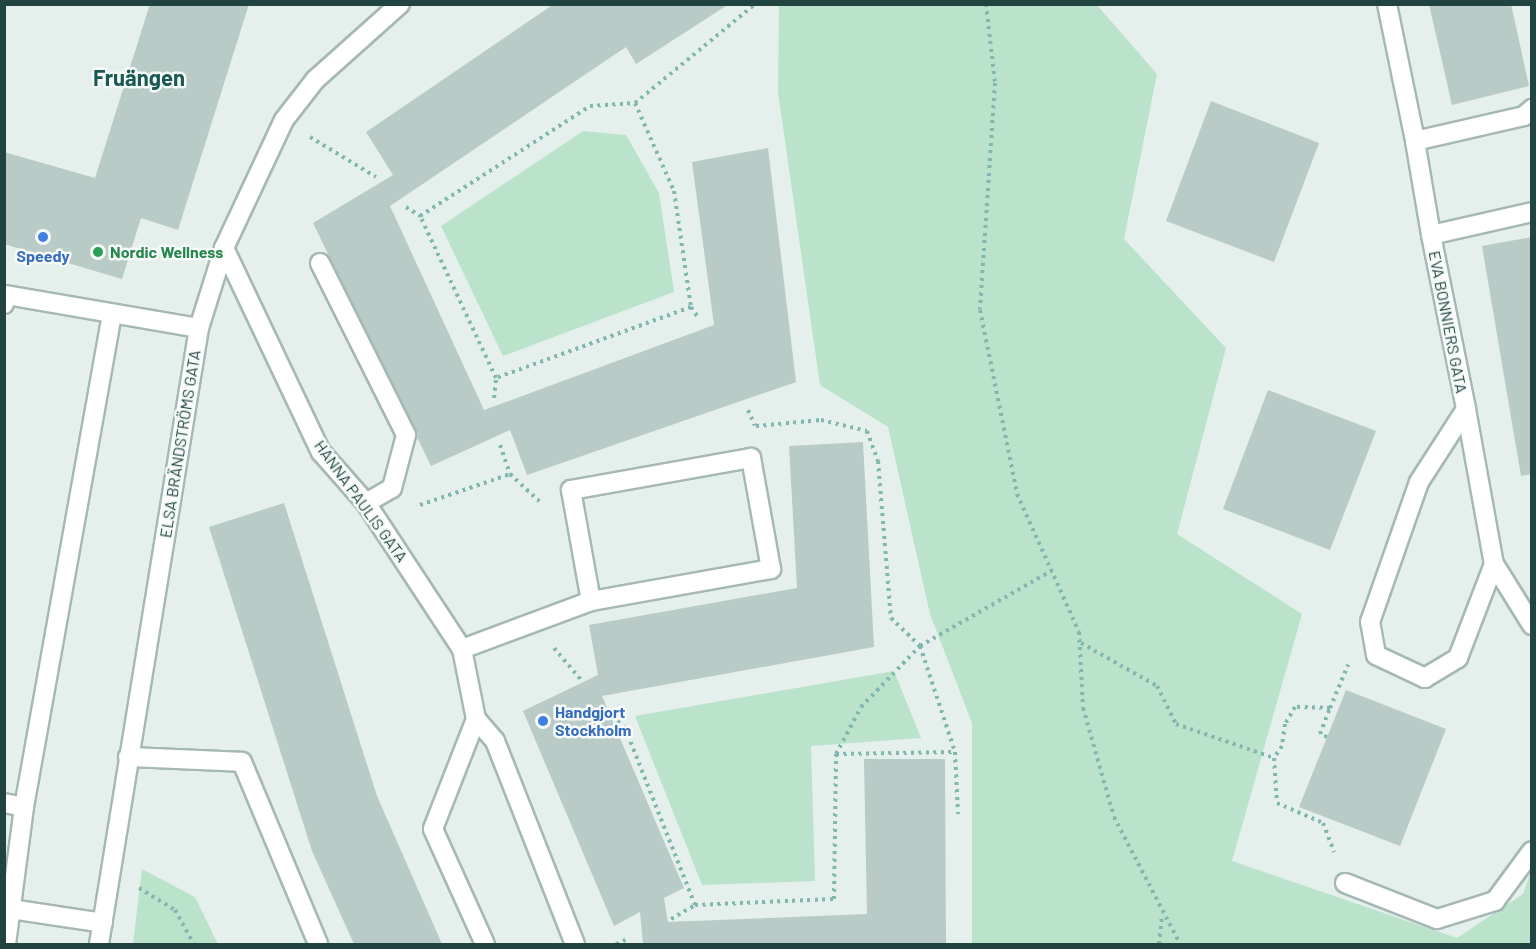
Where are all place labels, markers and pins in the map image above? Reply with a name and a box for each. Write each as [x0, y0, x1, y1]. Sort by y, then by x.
marker: Speedy [36, 230, 50, 244]
place label: Nordic Wellness [110, 242, 223, 262]
marker: Nordic Wellness [91, 245, 105, 259]
place label: Speedy [16, 246, 70, 266]
place label: Handgjort Stockholm [555, 702, 631, 740]
marker: Handgjort Stockholm [536, 714, 550, 728]

